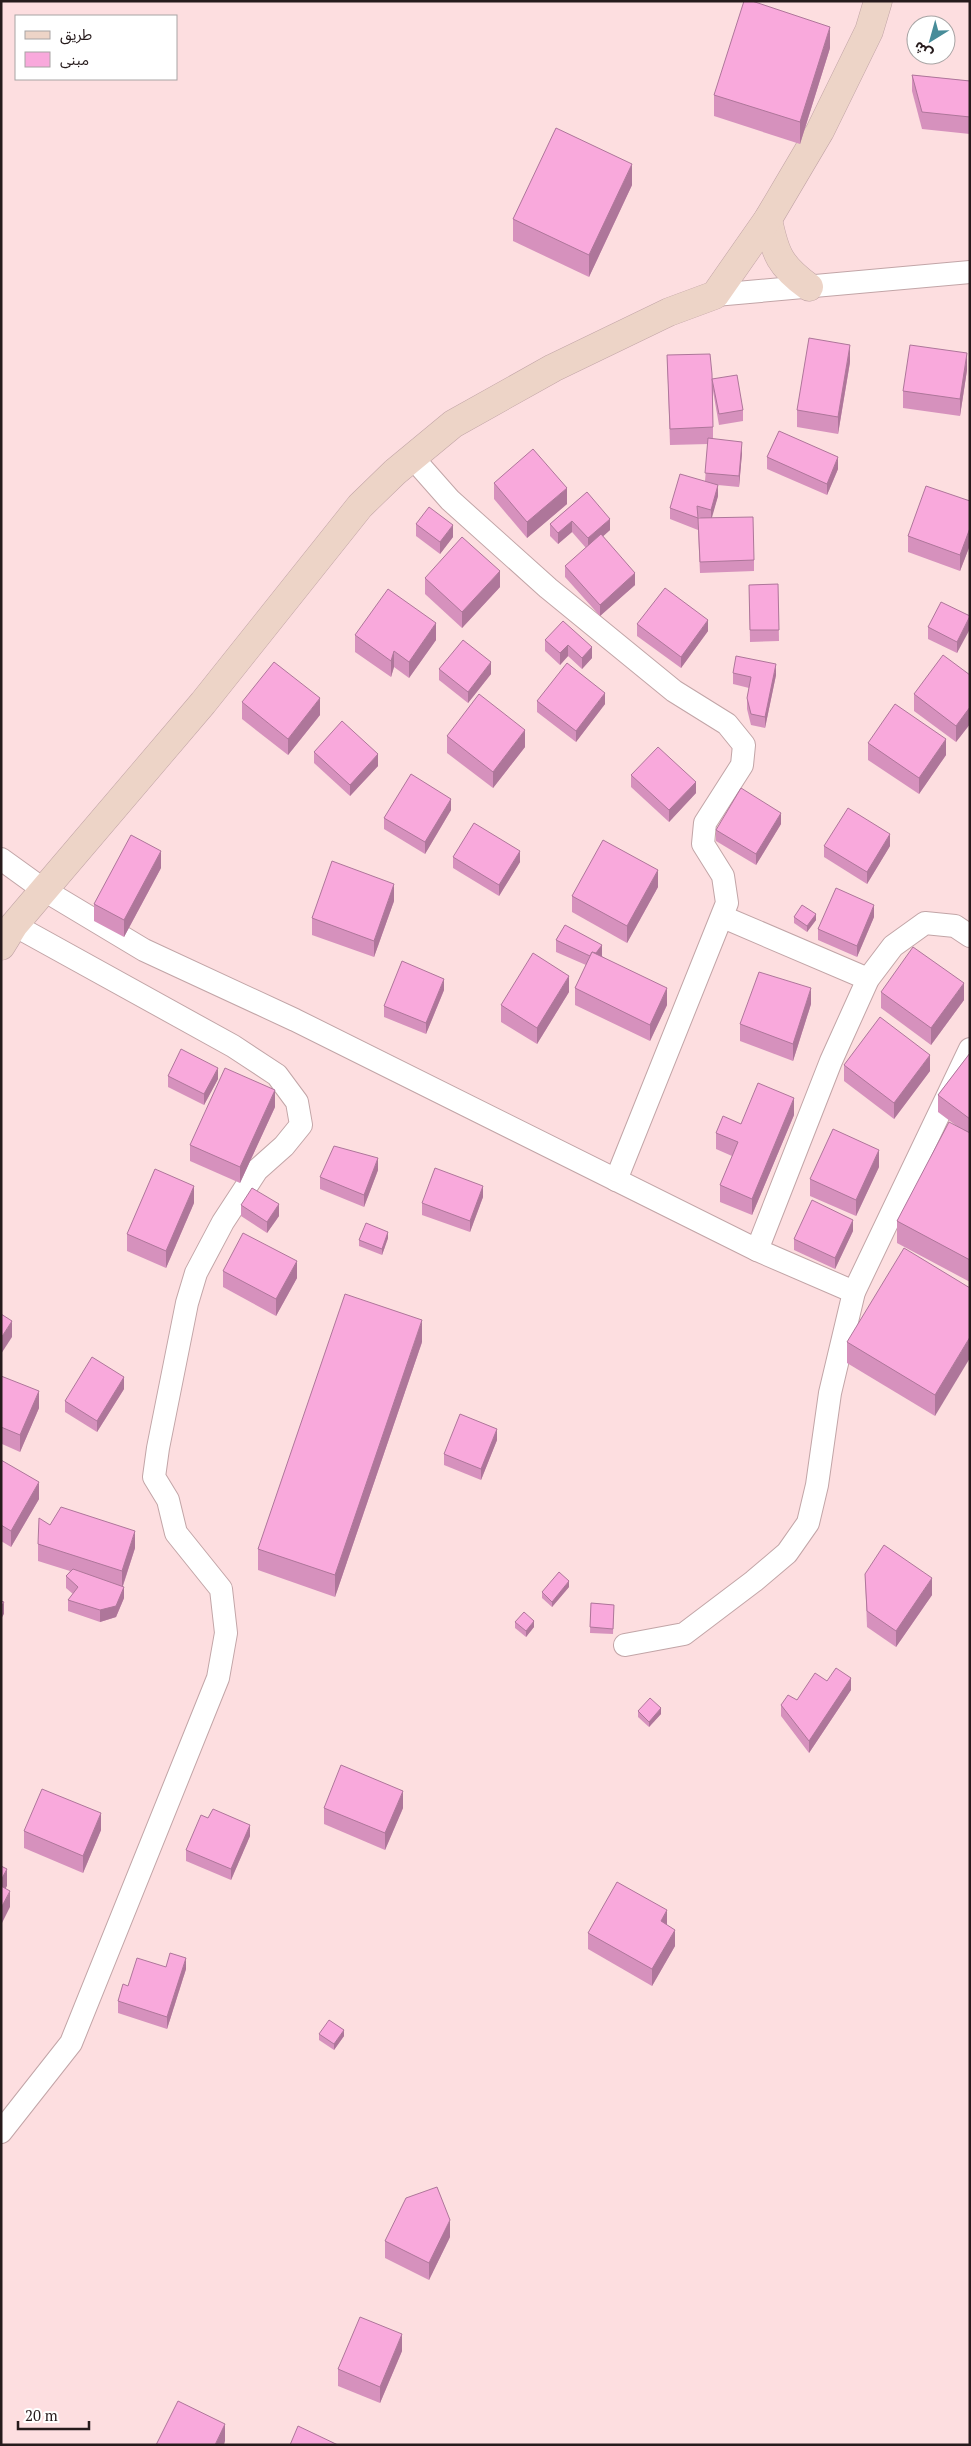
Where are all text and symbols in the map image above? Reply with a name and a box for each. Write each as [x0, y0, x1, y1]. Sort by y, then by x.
legend [15, 15, 178, 80]
north arrow [906, 15, 956, 65]
text: طريق [60, 24, 92, 45]
text: ش [909, 37, 936, 64]
text: مبنى [60, 49, 89, 69]
scale bar [18, 2398, 89, 2430]
text: 20 m [25, 2405, 58, 2425]

